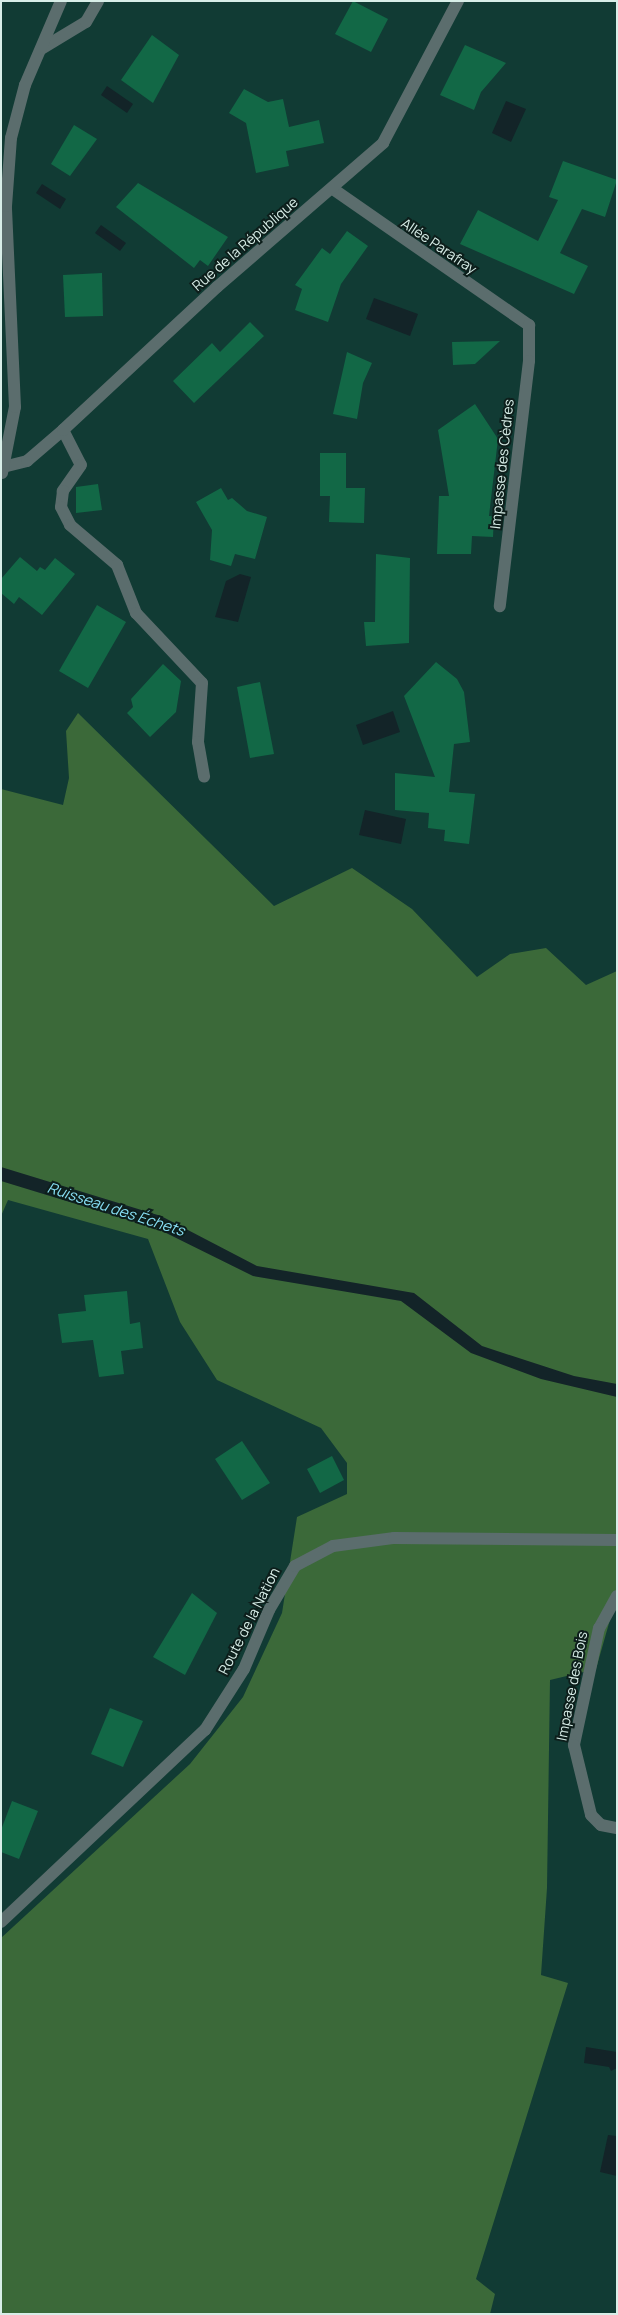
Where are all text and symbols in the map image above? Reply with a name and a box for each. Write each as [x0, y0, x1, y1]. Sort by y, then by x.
street label: Rue de la République [189, 194, 301, 294]
street label: Allée Parafray [398, 215, 480, 277]
street label: Impasse des Cèdres [487, 398, 517, 530]
water label: Ruisseau des Échets [45, 1178, 187, 1240]
street label: Route de la Nation [215, 1565, 283, 1677]
street label: Impasse des Bois [553, 1630, 591, 1742]

